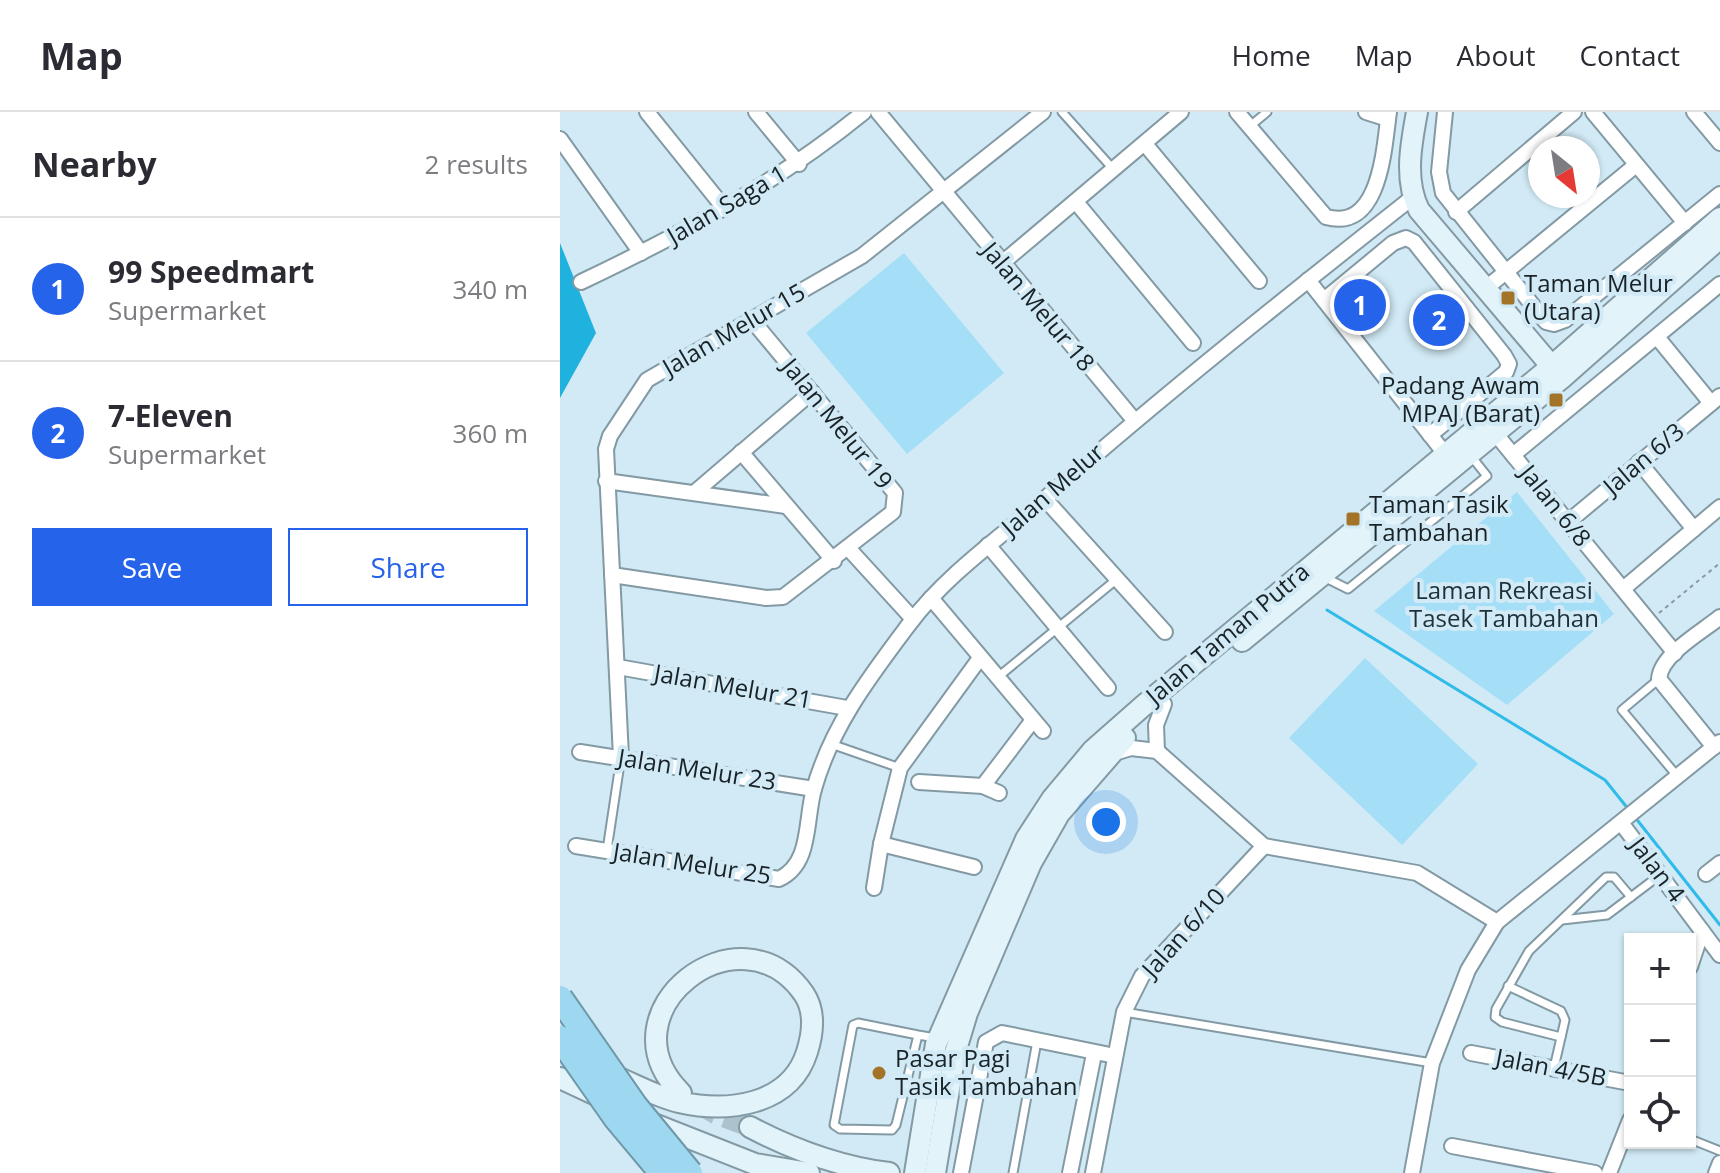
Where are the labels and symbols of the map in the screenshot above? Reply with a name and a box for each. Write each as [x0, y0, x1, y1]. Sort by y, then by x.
north arrow [1528, 136, 1600, 208]
street label: Jalan Saga 1 [659, 156, 792, 252]
street label: Jalan Melur 18 [974, 233, 1103, 378]
place label: Taman Melur (Utara) [1524, 266, 1673, 327]
street label: Jalan Melur 15 [654, 275, 811, 384]
pin: 1 [1334, 275, 1386, 335]
marker: Taman Melur (Utara) [1499, 289, 1517, 307]
pin: 2 [1413, 290, 1465, 350]
street label: Jalan Melur 19 [774, 349, 901, 495]
place label: Padang Awam MPAJ (Barat) [1381, 368, 1540, 429]
marker: Padang Awam MPAJ (Barat) [1547, 391, 1565, 409]
street label: Jalan 6/3 [1594, 414, 1691, 503]
street label: Jalan Melur [992, 435, 1110, 544]
street label: Jalan 6/8 [1512, 456, 1599, 553]
place label: Taman Tasik Tambahan [1369, 487, 1509, 548]
marker: Taman Tasik Tambahan [1344, 510, 1362, 528]
street label: Jalan Taman Putra [1137, 555, 1316, 712]
park label: Laman Rekreasi Tasek Tambahan [1409, 573, 1599, 634]
street label: Jalan Melur 21 [650, 655, 815, 716]
street label: Jalan Melur 23 [614, 739, 779, 797]
your location [1086, 802, 1126, 842]
street label: Jalan 4 [1622, 828, 1694, 909]
street label: Jalan Melur 25 [609, 833, 774, 891]
street label: Jalan 6/10 [1132, 880, 1232, 985]
street label: Jalan 4/5B [1491, 1039, 1609, 1093]
place label: Pasar Pagi Tasik Tambahan [895, 1041, 1077, 1102]
marker: Pasar Pagi Tasik Tambahan [870, 1064, 888, 1082]

